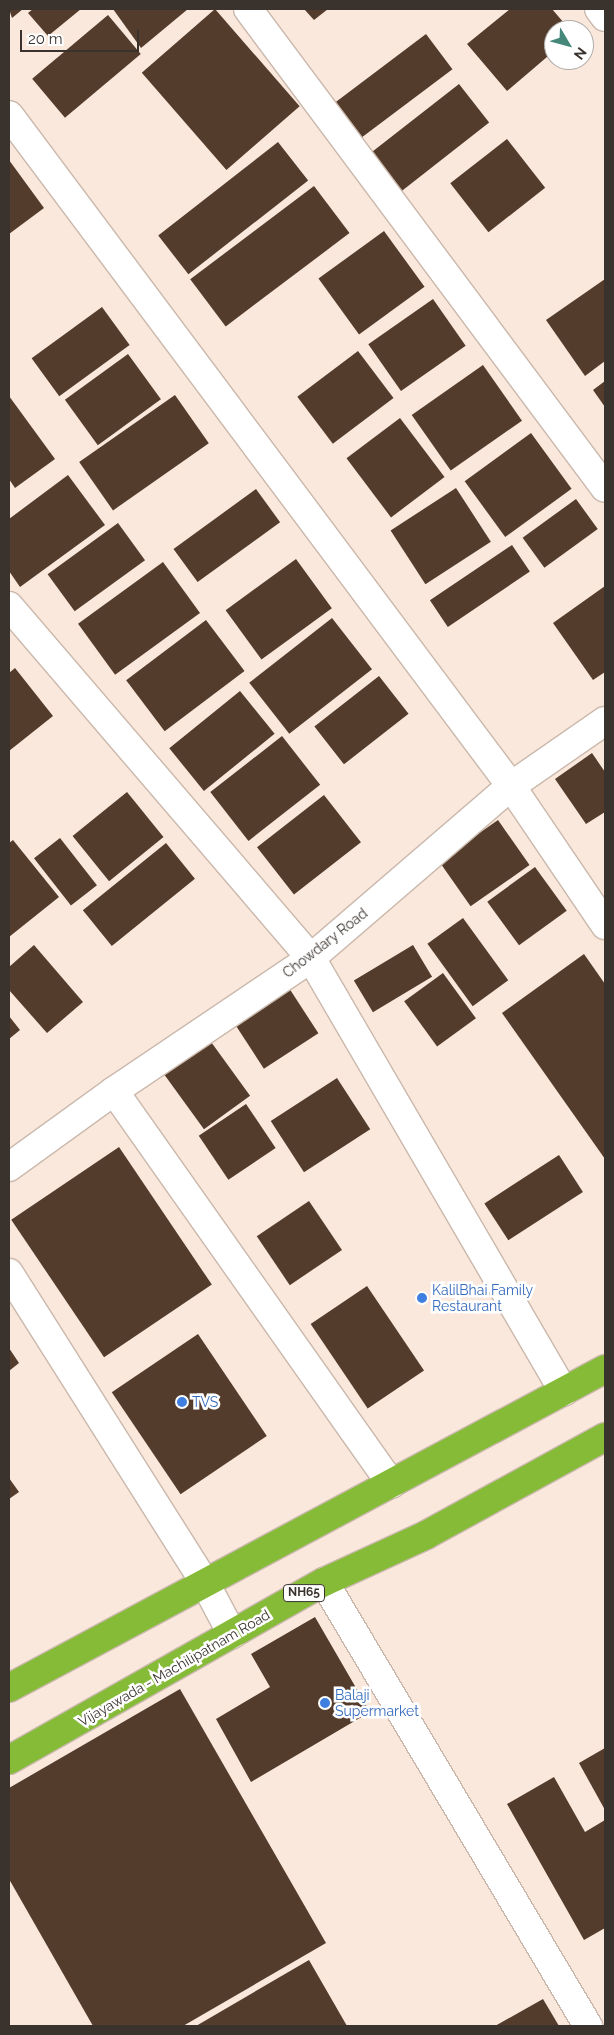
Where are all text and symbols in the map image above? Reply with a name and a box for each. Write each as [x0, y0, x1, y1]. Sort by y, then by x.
scale bar [22, 20, 141, 52]
north arrow [544, 20, 594, 70]
text: 20 m [28, 30, 63, 48]
text: N [571, 44, 590, 63]
street label: Chowdary Road [279, 905, 371, 981]
place label: KalilBhai Family Restaurant [432, 1282, 533, 1314]
marker: KalilBhai Family Restaurant [416, 1292, 428, 1304]
place label: TVS [192, 1394, 218, 1410]
marker: TVS [176, 1396, 188, 1408]
road number: NH65 [283, 1584, 325, 1602]
street label: Vijayawada - Machilipatnam Road [75, 1606, 273, 1730]
place label: Balaji Supermarket [335, 1687, 419, 1720]
marker: Balaji Supermarket [319, 1697, 331, 1709]

